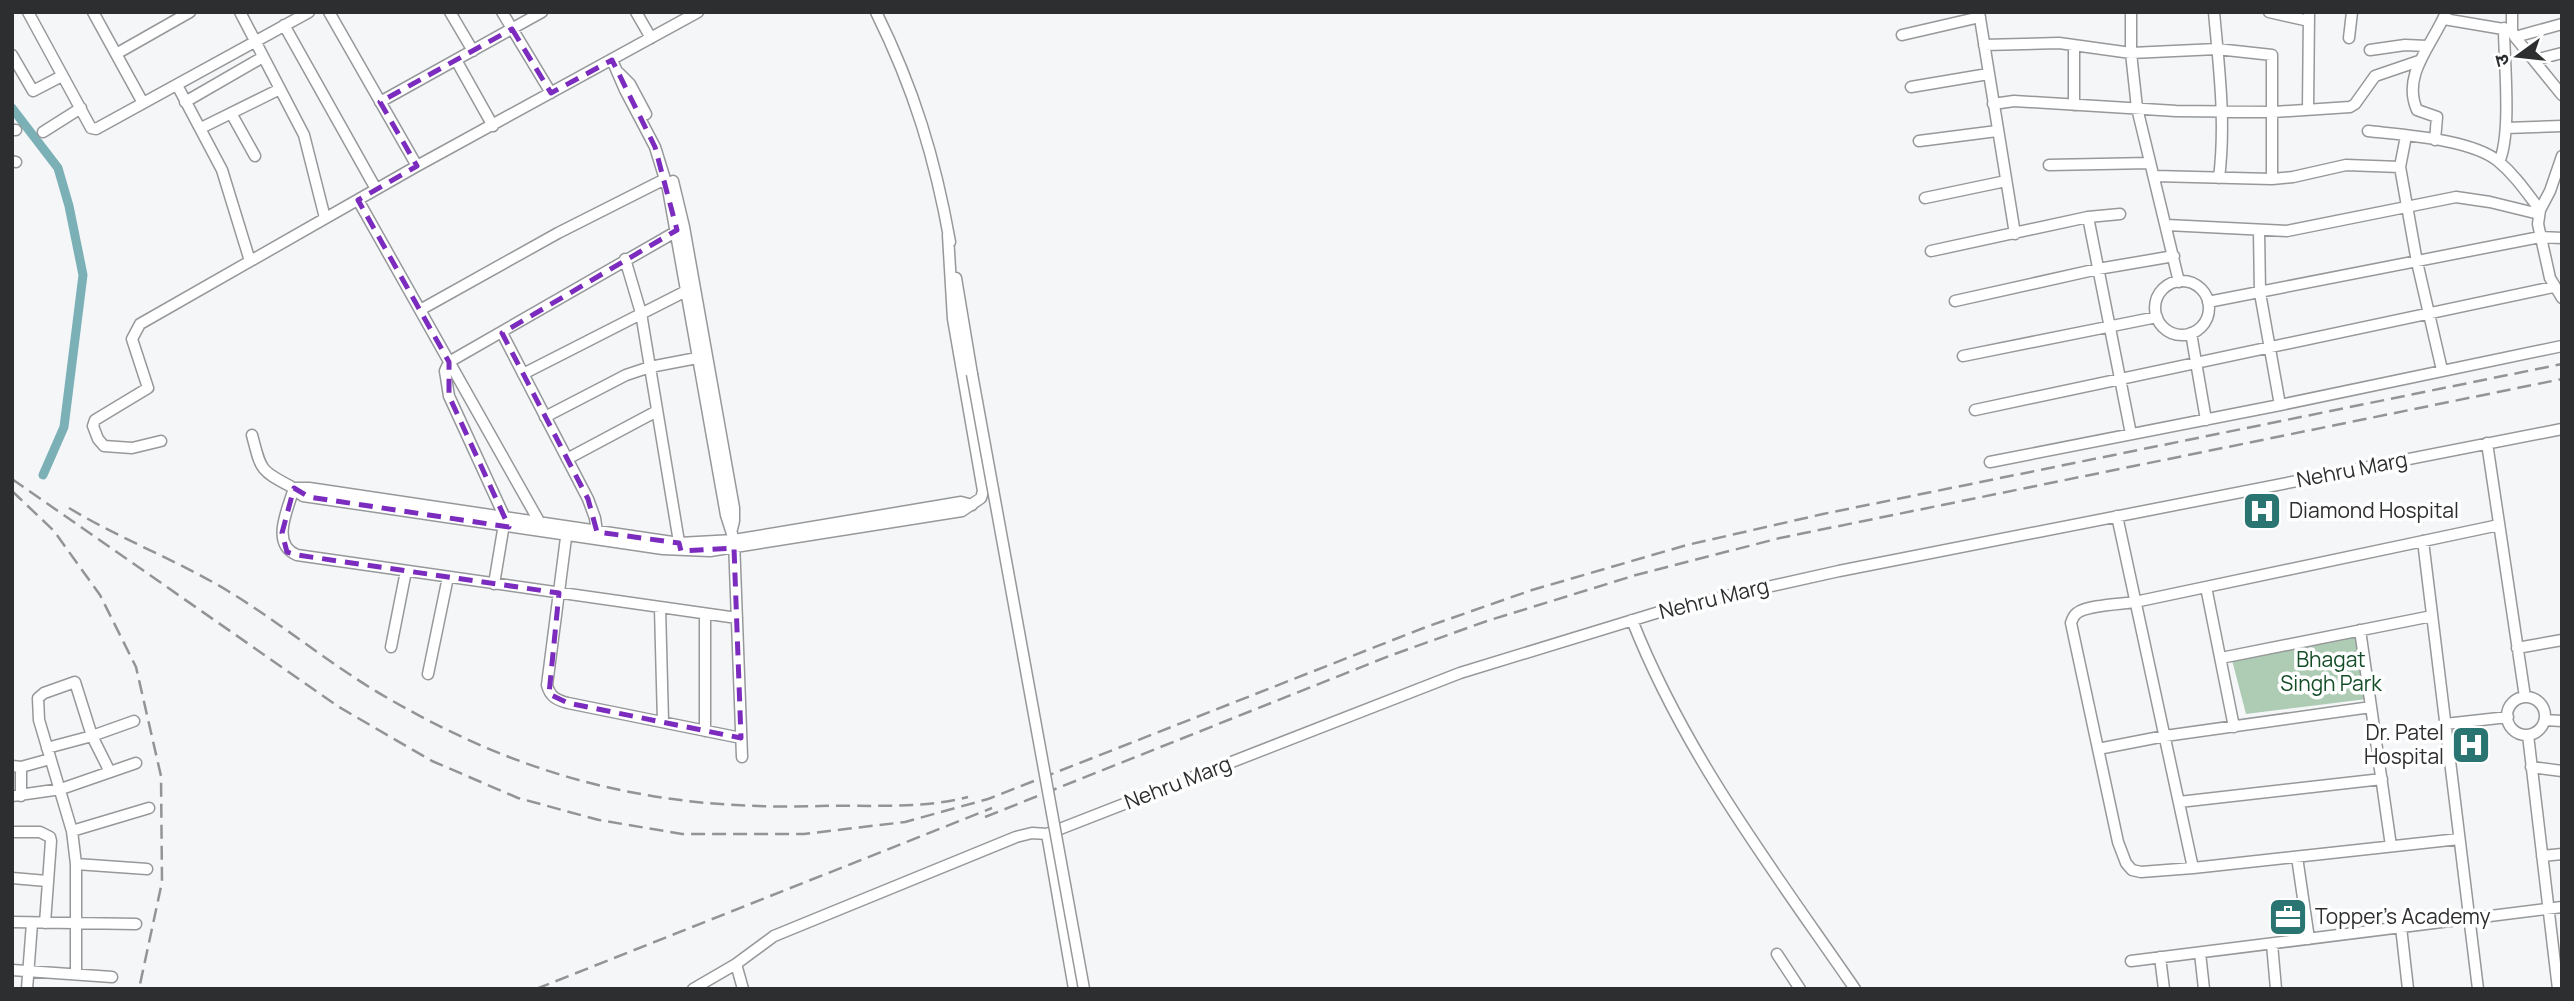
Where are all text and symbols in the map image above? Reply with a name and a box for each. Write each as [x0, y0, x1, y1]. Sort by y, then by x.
north arrow [2483, 21, 2553, 91]
text: उ [2487, 51, 2516, 69]
street label: Nehru Marg [2294, 445, 2410, 493]
hospital icon: Diamond Hospital [2241, 490, 2283, 532]
place label: Diamond Hospital [2289, 496, 2459, 524]
street label: Nehru Marg [1656, 571, 1772, 625]
park label: Bhagat Singh Park [2280, 645, 2382, 697]
place label: Dr. Patel Hospital [2364, 718, 2444, 770]
hospital icon: Dr. Patel Hospital [2450, 724, 2492, 766]
street label: Nehru Marg [1120, 749, 1235, 815]
office icon: Topper's Academy [2267, 896, 2309, 938]
place label: Topper's Academy [2315, 902, 2491, 930]

